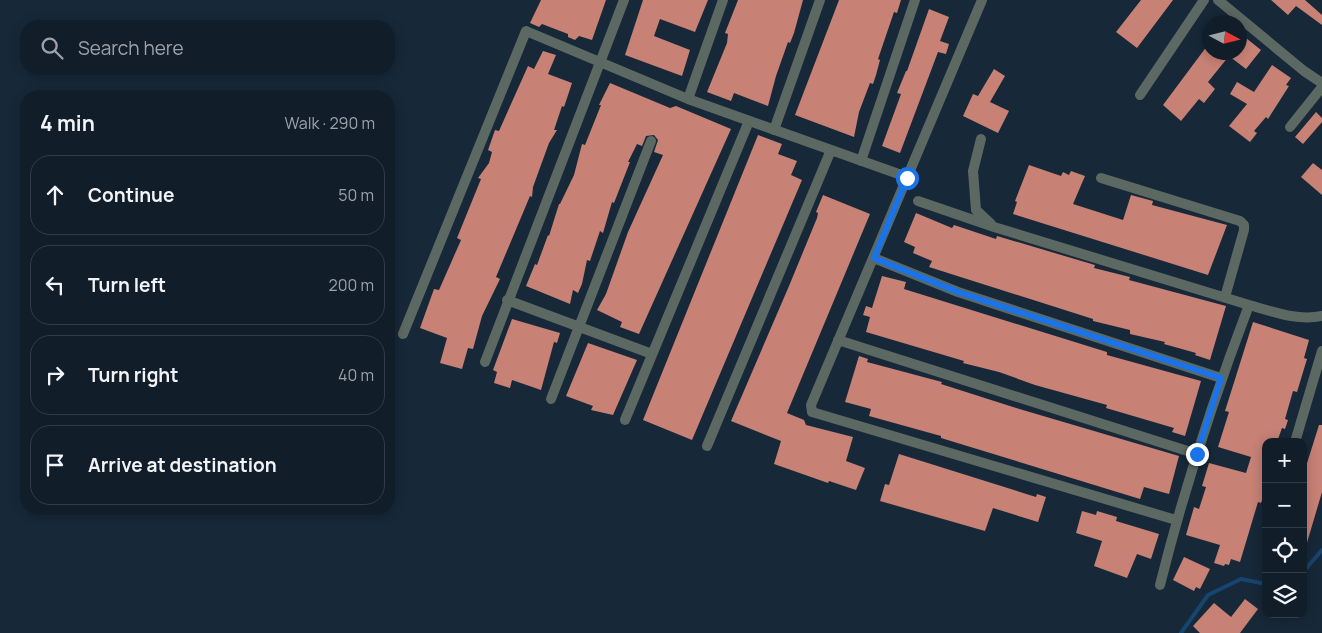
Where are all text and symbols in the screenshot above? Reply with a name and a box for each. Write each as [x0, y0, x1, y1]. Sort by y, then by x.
north arrow [1202, 15, 1247, 60]
search box [20, 20, 395, 75]
icon: search [38, 34, 66, 62]
text: Search here [78, 35, 184, 61]
text: 4 min [40, 109, 95, 137]
text: Walk · 290 m [285, 112, 375, 134]
route start [896, 167, 919, 190]
icon: ahead [41, 181, 69, 209]
text: Continue [88, 182, 174, 208]
text: 50 m [338, 184, 374, 206]
icon: left [41, 271, 69, 299]
text: Turn left [88, 272, 166, 298]
text: 200 m [329, 274, 374, 296]
icon: right [41, 361, 69, 389]
text: Turn right [88, 362, 178, 388]
text: 40 m [338, 364, 374, 386]
map controls [1262, 438, 1307, 618]
button: + [1262, 438, 1307, 483]
route end [1186, 443, 1209, 466]
icon: arrive [41, 451, 69, 479]
text: Arrive at destination [88, 452, 277, 478]
button: − [1262, 483, 1307, 528]
button: locate [1262, 528, 1307, 573]
button: layers [1262, 573, 1307, 618]

